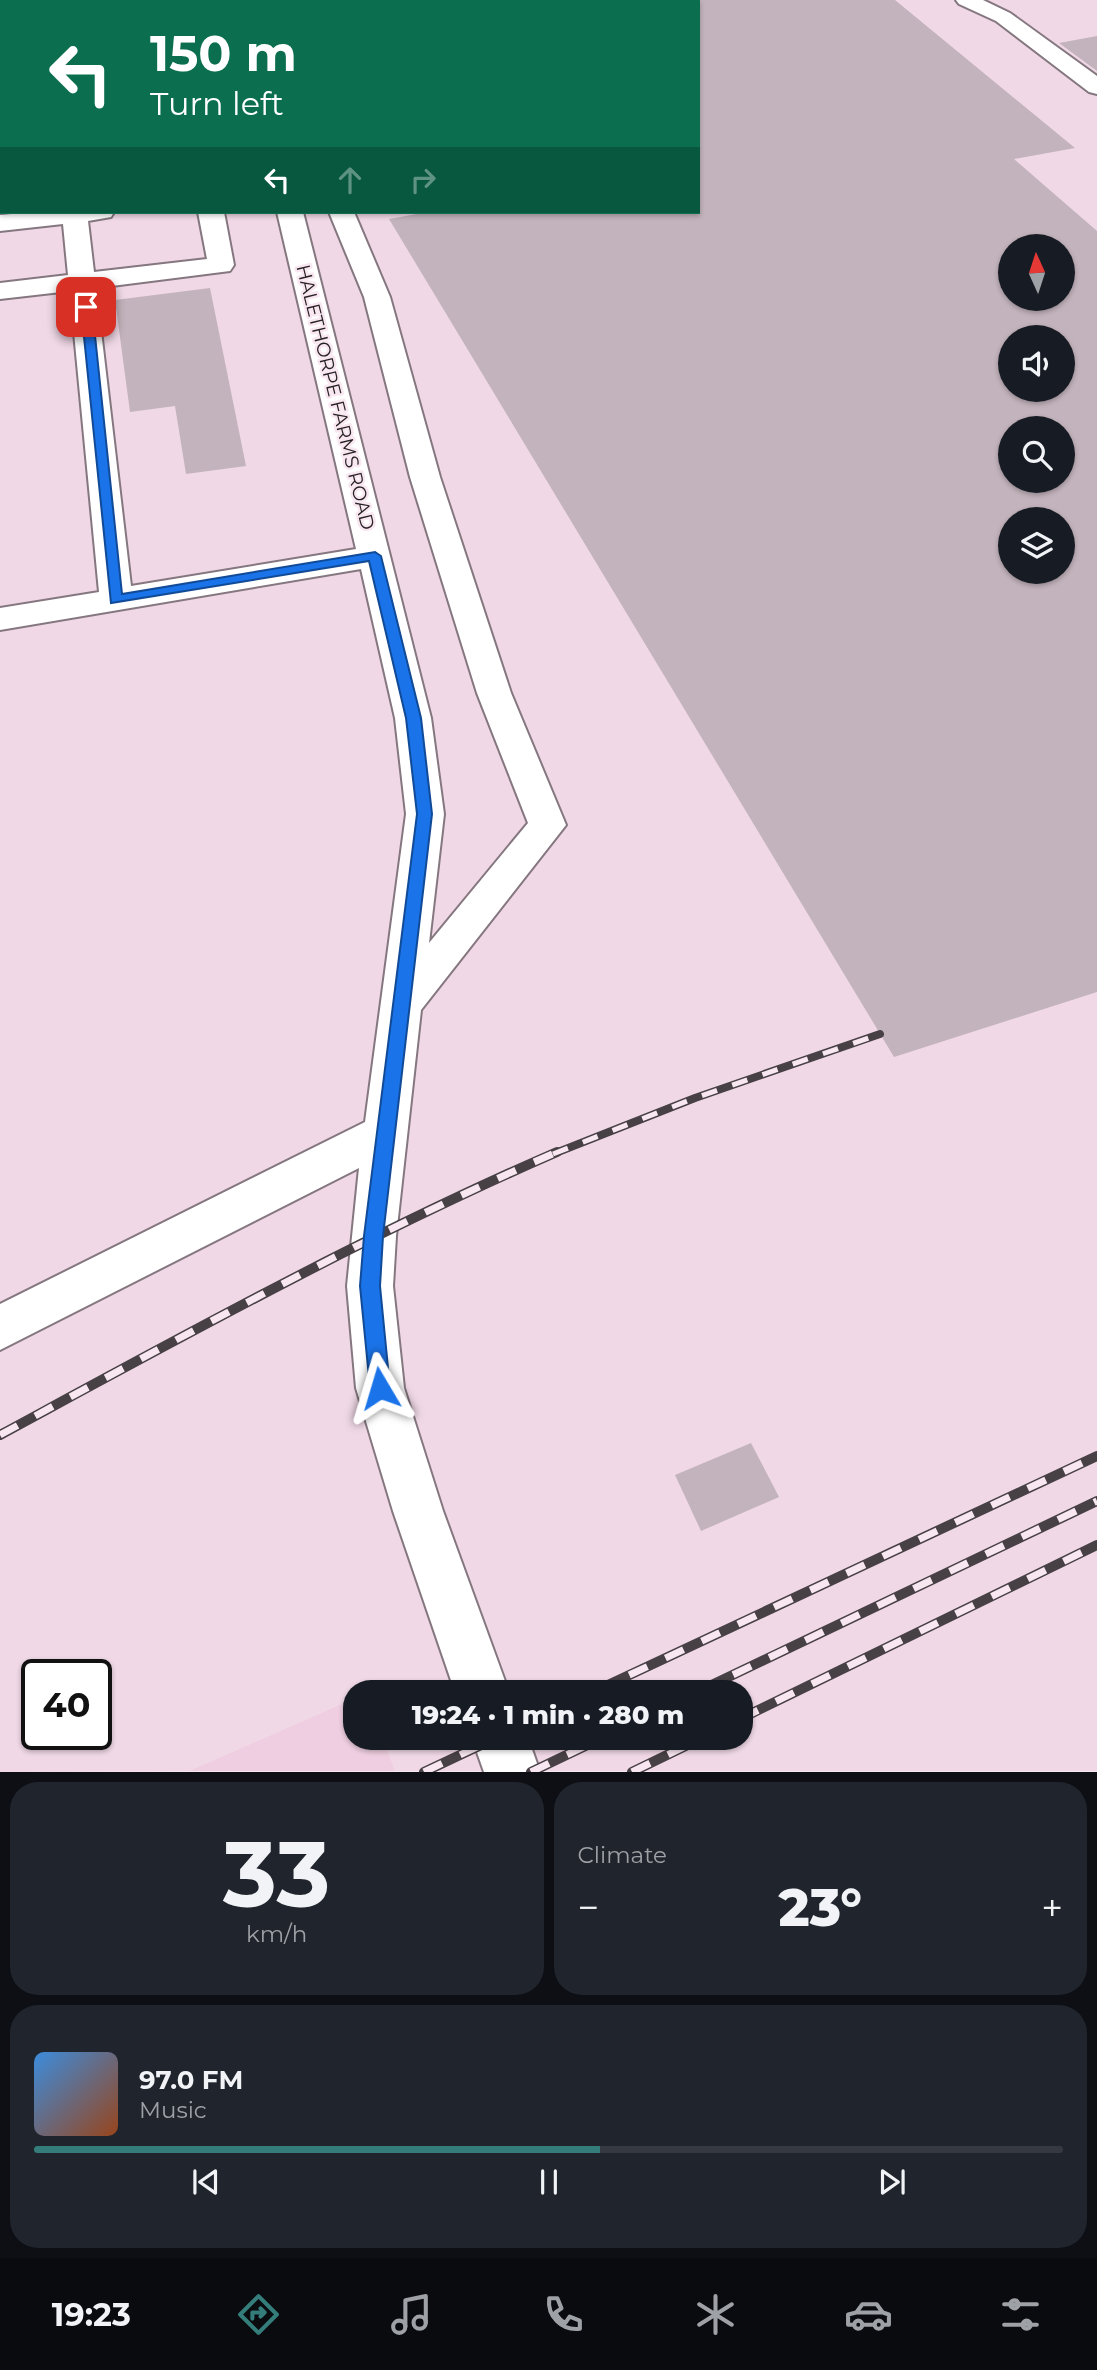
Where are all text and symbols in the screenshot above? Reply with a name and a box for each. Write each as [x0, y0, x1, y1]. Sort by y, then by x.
text: 150 m [150, 24, 297, 83]
icon: left [35, 28, 126, 119]
text: Turn left [150, 84, 284, 123]
icon: left [258, 161, 296, 199]
icon: ahead [331, 161, 369, 199]
icon: right [404, 161, 442, 199]
north arrow [998, 234, 1074, 312]
map controls [998, 234, 1075, 584]
street label: HALETHORPE FARMS ROAD [291, 262, 380, 532]
pin [56, 277, 116, 337]
icon: arrive [67, 288, 105, 326]
button: sound [998, 325, 1075, 402]
button: search [998, 416, 1075, 493]
button: layers [998, 507, 1075, 584]
position arrow [343, 1351, 417, 1425]
speed limit sign: 40 [21, 1659, 112, 1750]
text: 19:24 · 1 min · 280 m [412, 1699, 684, 1731]
text: 33 [223, 1819, 330, 1930]
text: Climate [578, 1841, 667, 1869]
text: 23° [779, 1876, 862, 1939]
text: − [578, 1884, 599, 1931]
text: + [1041, 1884, 1063, 1931]
text: km/h [246, 1920, 307, 1948]
text: 97.0 FM [139, 2064, 243, 2096]
text: Music [139, 2096, 207, 2124]
icon: previous [187, 2163, 225, 2201]
icon: pause [530, 2163, 568, 2201]
icon: next [873, 2163, 911, 2201]
icon: directions [234, 2290, 283, 2339]
icon: music [387, 2290, 436, 2339]
icon: phone [539, 2290, 588, 2339]
icon: climate [691, 2290, 740, 2339]
icon: car [844, 2290, 893, 2339]
icon: filters [996, 2290, 1045, 2339]
text: 19:23 [52, 2295, 131, 2334]

